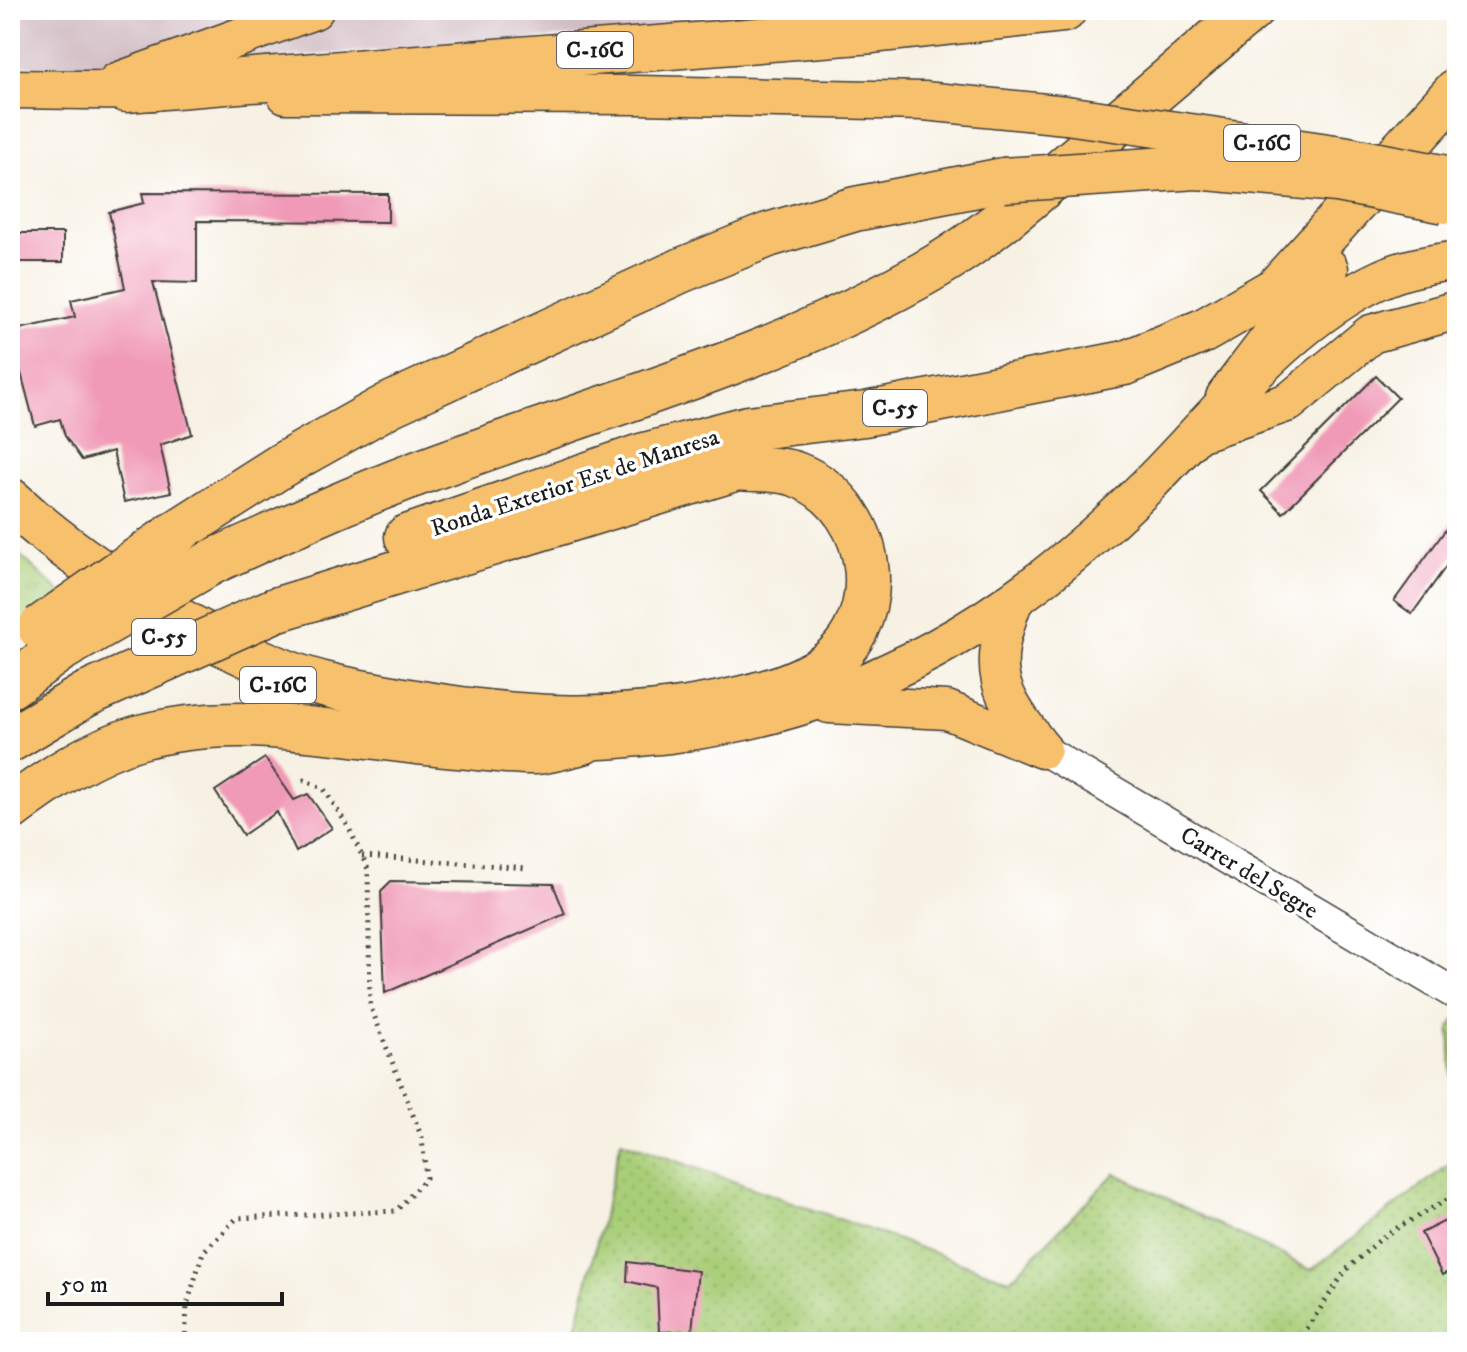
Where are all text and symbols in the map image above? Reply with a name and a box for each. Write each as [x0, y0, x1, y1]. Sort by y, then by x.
road number: C-16C [557, 32, 633, 68]
road number: C-16C [1224, 125, 1300, 161]
road number: C-55 [863, 390, 927, 426]
street label: Ronda Exterior Est de Manresa [427, 422, 724, 544]
road number: C-55 [132, 619, 196, 655]
road number: C-16C [240, 667, 316, 703]
street label: Carrer del Segre [1175, 820, 1323, 926]
scale bar [48, 1256, 282, 1306]
text: 50 m [60, 1270, 108, 1300]

